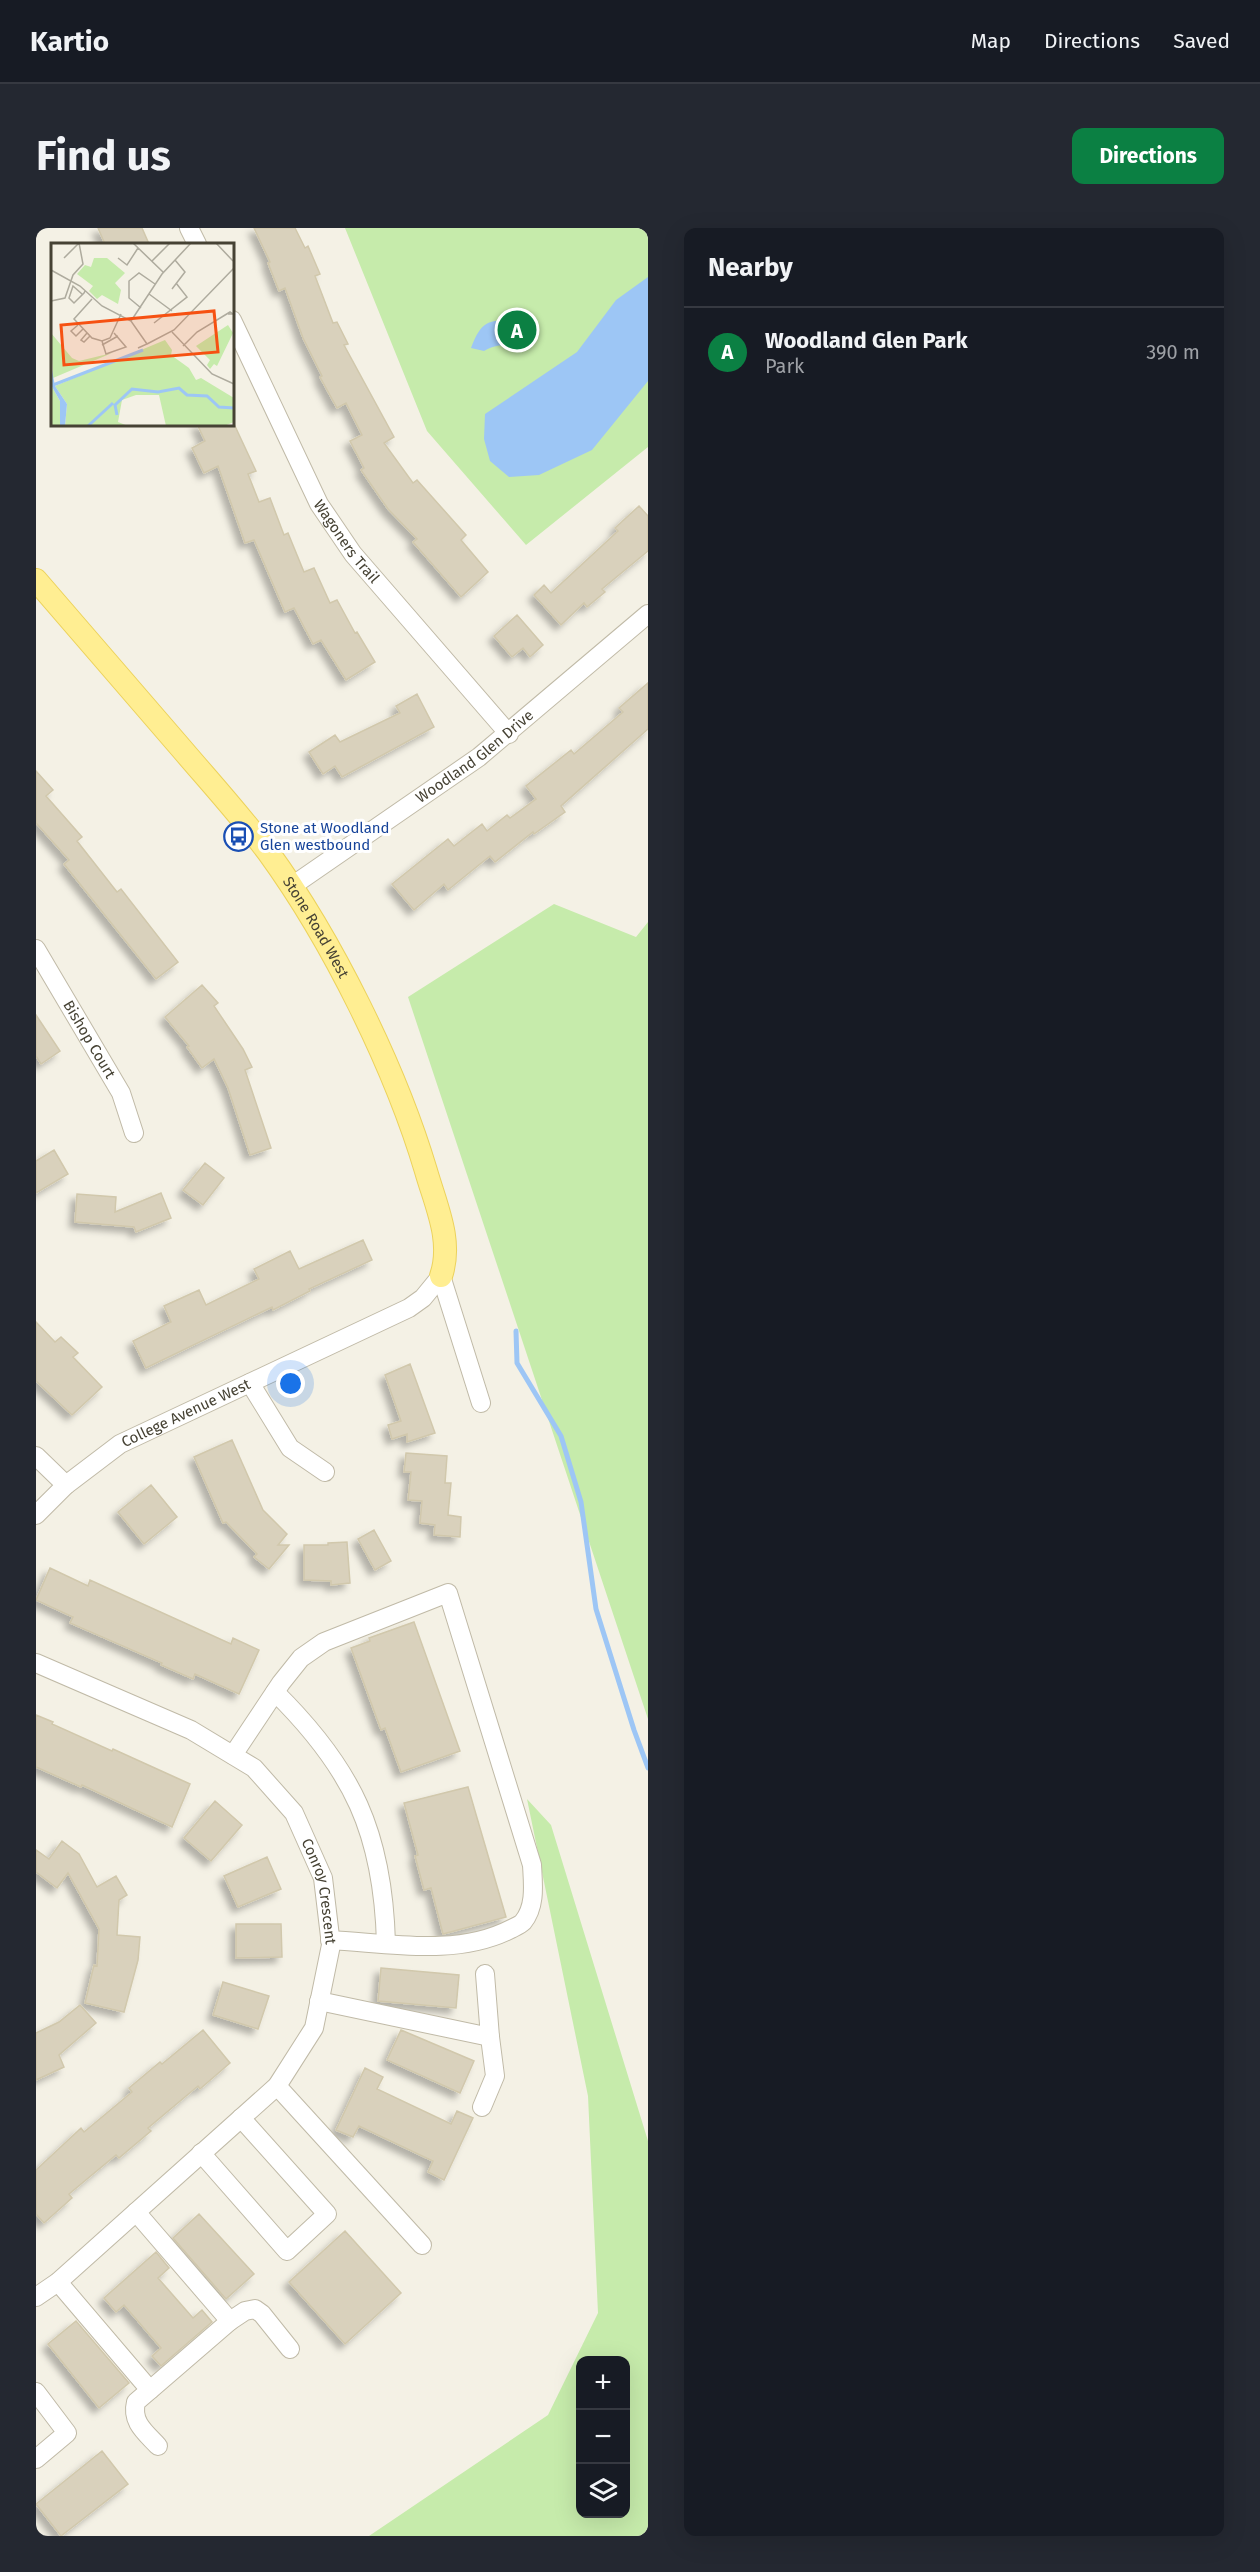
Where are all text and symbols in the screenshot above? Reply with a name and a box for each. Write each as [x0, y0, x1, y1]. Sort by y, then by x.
text: Kartio [30, 25, 109, 58]
text: Map [971, 28, 1011, 54]
text: Directions [1044, 28, 1140, 54]
text: Saved [1173, 28, 1230, 54]
button: Directions [1072, 128, 1224, 184]
text: Find us [36, 131, 171, 181]
inset map [51, 243, 234, 426]
text: Nearby [708, 252, 793, 283]
pin: A [498, 308, 536, 352]
text: Woodland Glen Park [765, 327, 968, 354]
text: A [722, 340, 733, 364]
text: 390 m [1146, 340, 1200, 364]
text: Park [765, 354, 804, 378]
street label: Wagoners Trail [310, 496, 384, 587]
street label: Woodland Glen Drive [412, 706, 537, 807]
place label: Stone at Woodland Glen westbound [260, 819, 390, 854]
bus stop icon: Stone at Woodland Glen westbound [223, 821, 255, 853]
street label: Stone Road West [279, 873, 353, 982]
street label: Bishop Court [59, 997, 120, 1082]
your location [276, 1369, 305, 1398]
street label: College Avenue West [119, 1375, 254, 1451]
street label: Conroy Crescent [298, 1836, 340, 1946]
map controls [576, 2356, 630, 2518]
button: + [576, 2356, 630, 2410]
button: − [576, 2410, 630, 2464]
button: layers [576, 2464, 630, 2518]

